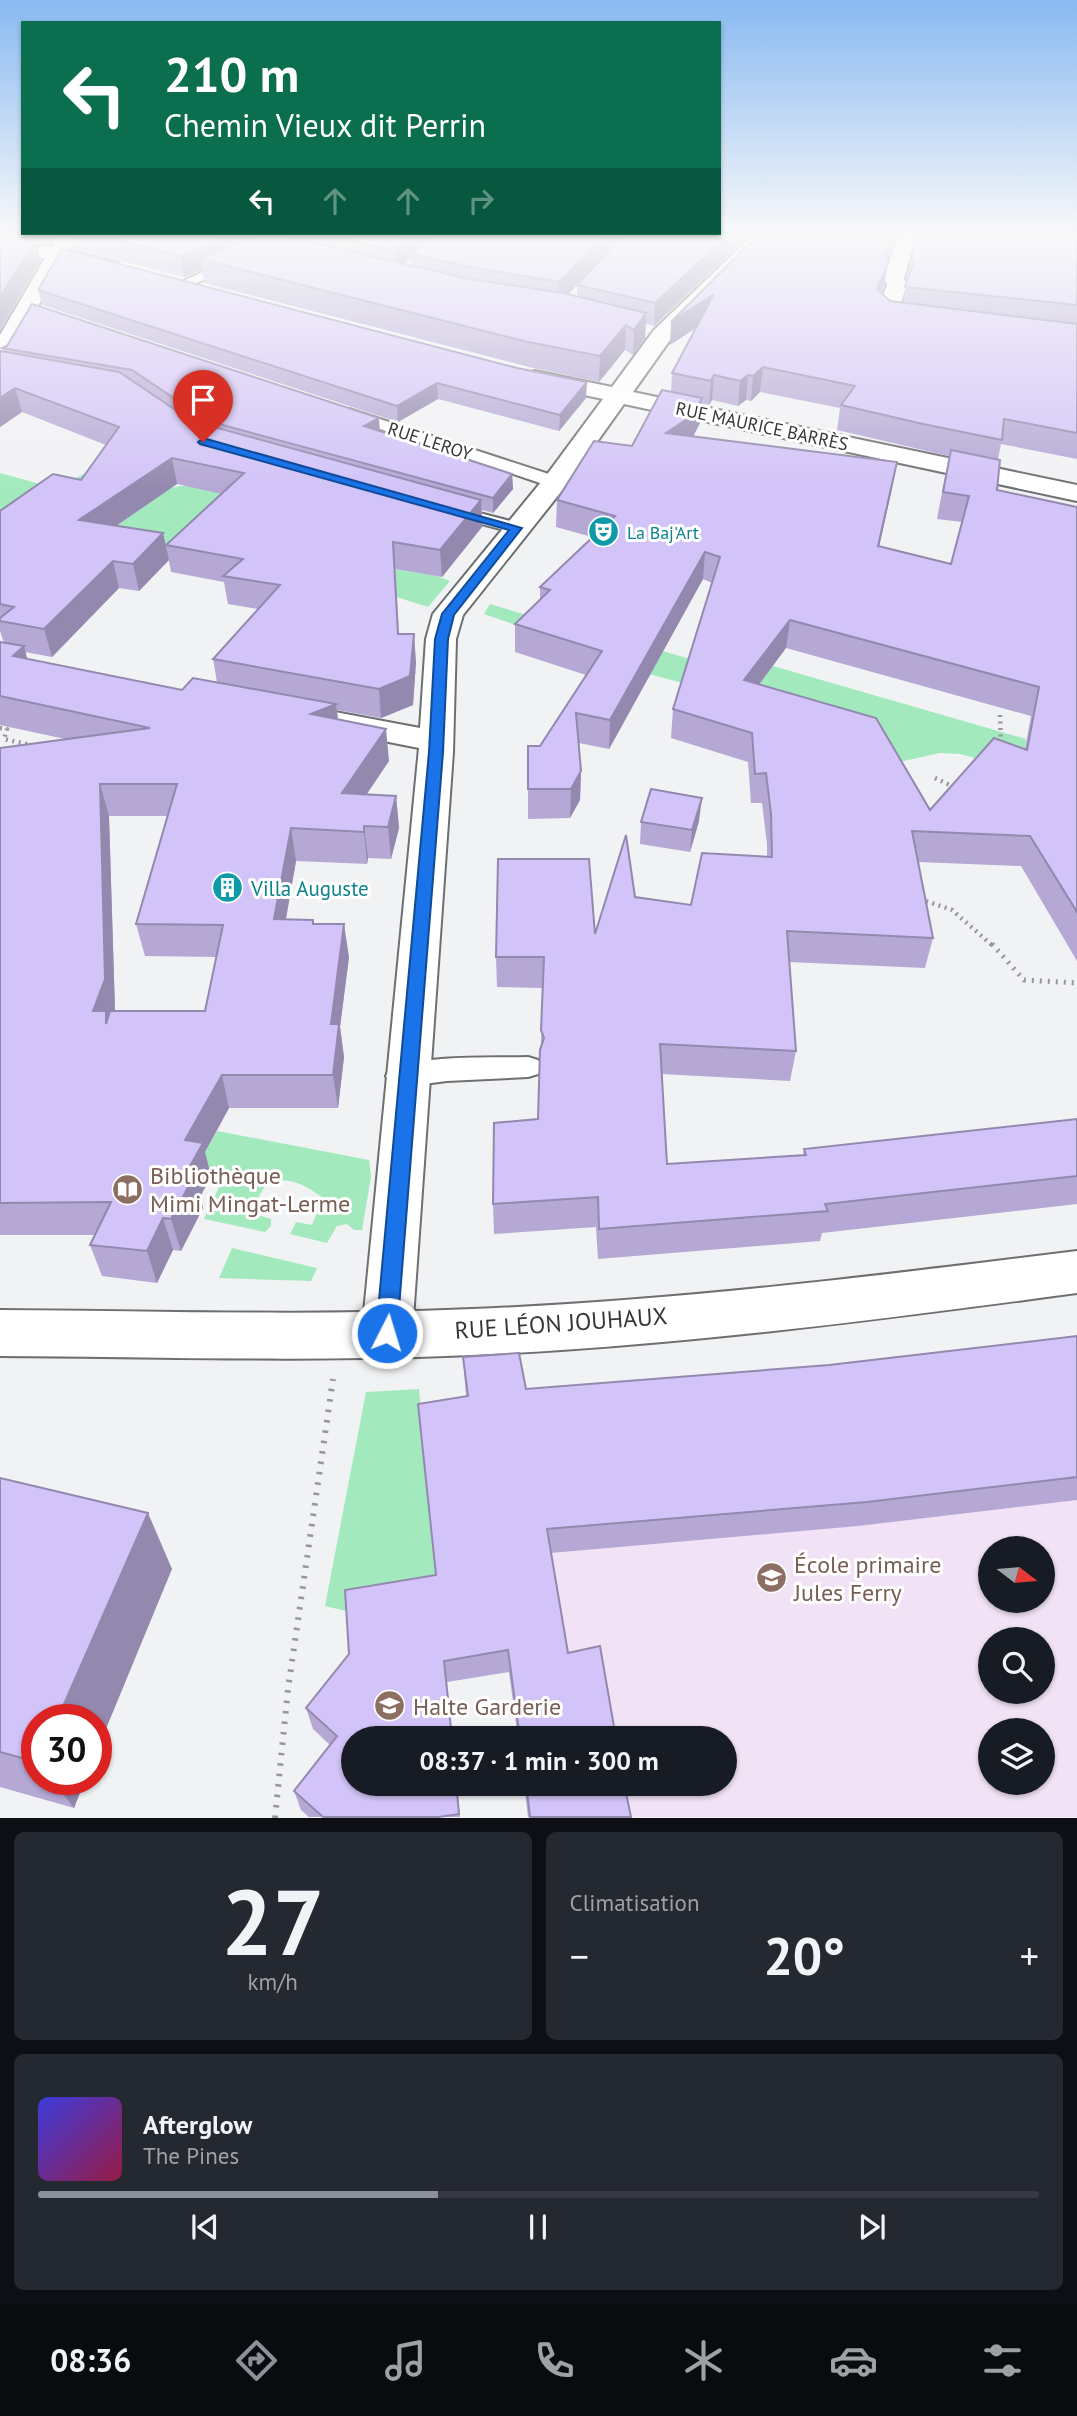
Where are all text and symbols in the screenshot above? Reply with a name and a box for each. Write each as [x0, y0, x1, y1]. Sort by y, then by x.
text: 210 m [164, 42, 299, 106]
icon: left [49, 49, 140, 140]
text: Chemin Vieux dit Perrin [164, 104, 486, 146]
icon: left [243, 182, 281, 220]
icon: ahead [316, 182, 354, 220]
icon: ahead [389, 182, 427, 220]
icon: right [462, 182, 500, 220]
pin [173, 370, 233, 442]
icon: arrive [184, 381, 222, 419]
street label: RUE MAURICE BARRÈS [674, 396, 850, 456]
street label: RUE LEROY [385, 417, 475, 465]
theatre icon: La Baj'Art [587, 515, 621, 549]
place label: La Baj'Art [627, 521, 699, 544]
building icon: Villa Auguste [211, 871, 245, 905]
place label: Villa Auguste [250, 875, 369, 902]
place label: Bibliothèque Mimi Mingat-Lerme [150, 1160, 350, 1219]
library icon: Bibliothèque Mimi Mingat-Lerme [110, 1172, 144, 1206]
position arrow [350, 1296, 424, 1370]
street label: RUE LÉON JOUHAUX [454, 1300, 669, 1346]
north arrow [978, 1536, 1055, 1614]
map controls [978, 1536, 1055, 1795]
place label: École primaire Jules Ferry [793, 1549, 941, 1608]
school or university icon: École primaire Jules Ferry [754, 1561, 788, 1595]
button: search [978, 1627, 1055, 1704]
school or university icon: Halte Garderie [373, 1689, 407, 1723]
place label: Halte Garderie [413, 1691, 561, 1722]
speed limit sign: 30 [21, 1704, 112, 1795]
button: layers [978, 1718, 1055, 1795]
text: 08:37 · 1 min · 300 m [419, 1744, 659, 1777]
text: 27 [221, 1862, 324, 1980]
text: Climatisation [570, 1888, 700, 1917]
text: 20° [763, 1922, 845, 1989]
text: − [570, 1931, 589, 1980]
text: + [1020, 1931, 1039, 1980]
text: km/h [248, 1967, 298, 1996]
text: Afterglow [143, 2108, 252, 2141]
text: The Pines [143, 2141, 239, 2170]
icon: previous [186, 2208, 224, 2246]
icon: pause [519, 2208, 557, 2246]
icon: next [853, 2208, 891, 2246]
icon: directions [232, 2336, 281, 2385]
icon: music [381, 2336, 430, 2385]
icon: phone [530, 2336, 579, 2385]
icon: climate [679, 2336, 728, 2385]
icon: car [829, 2336, 878, 2385]
icon: filters [978, 2336, 1027, 2385]
text: 08:36 [50, 2339, 131, 2381]

